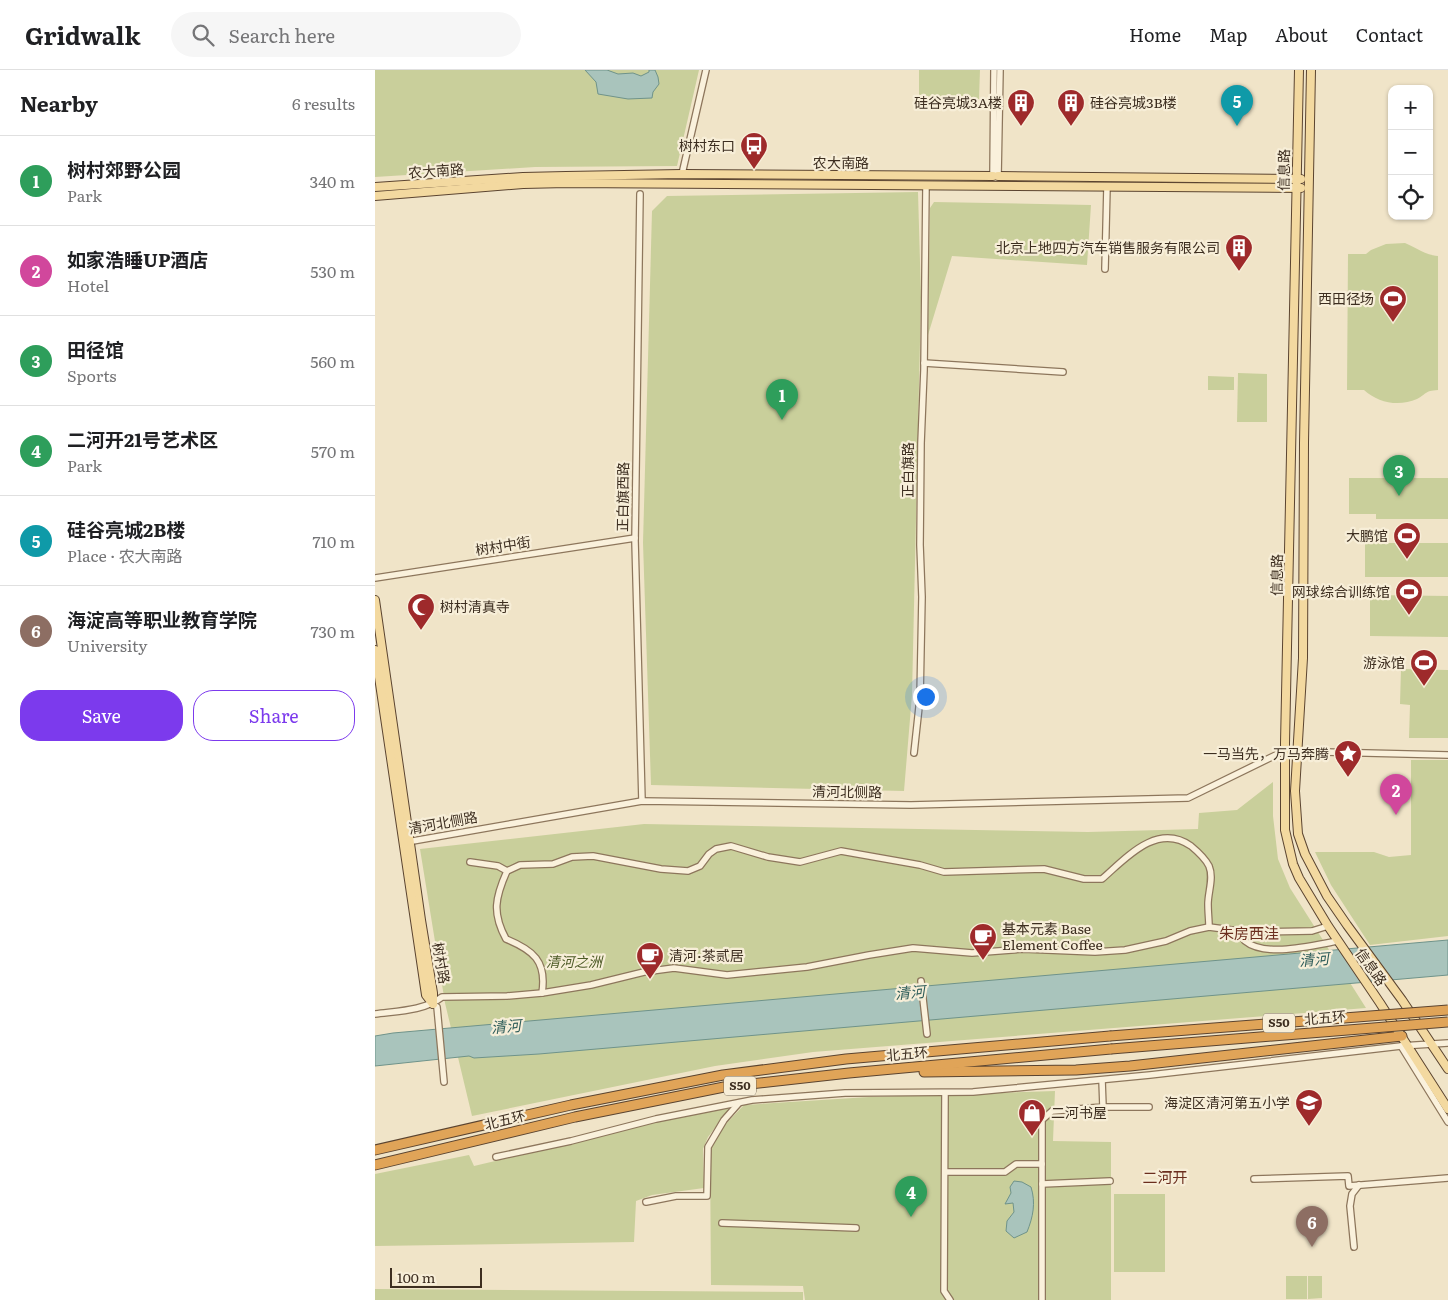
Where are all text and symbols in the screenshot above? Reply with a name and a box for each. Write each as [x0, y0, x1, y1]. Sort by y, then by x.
search box [171, 12, 521, 57]
text: Gridwalk [25, 17, 141, 52]
icon: search [189, 21, 217, 49]
text: Search here [229, 21, 335, 49]
text: Home [1129, 21, 1181, 48]
text: Map [1209, 21, 1247, 48]
text: About [1275, 21, 1328, 48]
text: Contact [1356, 21, 1423, 48]
pin: 5 [1221, 85, 1253, 126]
map controls [1388, 85, 1433, 220]
button: + [1388, 85, 1433, 130]
text: Nearby [20, 87, 98, 118]
building icon: 硅谷亮城3A楼 [1006, 88, 1036, 127]
building icon: 硅谷亮城3B楼 [1056, 88, 1086, 127]
text: 6 results [292, 91, 355, 115]
place label: 硅谷亮城3A楼 [914, 92, 1002, 112]
place label: 硅谷亮城3B楼 [1090, 92, 1177, 112]
button: − [1388, 130, 1433, 175]
bus stop icon: 树村东口 [739, 131, 769, 170]
place label: 树村东口 [679, 135, 735, 155]
street label: 信息路 [1273, 149, 1293, 191]
street label: 农大南路 [813, 152, 869, 172]
text: 树村郊野公园 [67, 155, 181, 183]
street label: 农大南路 [407, 158, 465, 182]
text: 1 [33, 169, 39, 193]
text: 340 m [310, 169, 355, 193]
button: locate [1388, 175, 1433, 220]
text: Park [67, 183, 102, 207]
building icon: 北京上地四方汽车销售服务有限公司 [1224, 233, 1254, 272]
place label: 北京上地四方汽车销售服务有限公司 [996, 237, 1220, 257]
text: 如家浩睡UP酒店 [67, 245, 208, 273]
text: 2 [32, 259, 40, 283]
text: 530 m [310, 259, 355, 283]
text: Hotel [67, 273, 109, 297]
sports icon: 西田径场 [1378, 284, 1408, 323]
place label: 西田径场 [1318, 288, 1374, 308]
text: 田径馆 [67, 335, 124, 363]
text: 3 [32, 349, 40, 373]
text: 560 m [310, 349, 355, 373]
text: Sports [67, 363, 117, 387]
pin: 1 [766, 379, 798, 420]
text: 二河开21号艺术区 [67, 425, 218, 453]
text: 4 [31, 439, 41, 463]
text: 570 m [311, 439, 355, 463]
street label: 正白旗路 [897, 442, 917, 498]
text: Park [67, 453, 102, 477]
pin: 3 [1383, 455, 1415, 496]
street label: 正白旗西路 [611, 462, 633, 532]
text: 硅谷亮城2B楼 [67, 515, 185, 543]
sports icon: 大鹏馆 [1392, 521, 1422, 560]
place label: 大鹏馆 [1346, 525, 1388, 545]
text: 5 [32, 529, 40, 553]
text: 710 m [312, 529, 355, 553]
street label: 树村中街 [474, 531, 532, 559]
text: Place · 农大南路 [67, 543, 182, 567]
street label: 信息路 [1266, 554, 1286, 596]
sports icon: 网球综合训练馆 [1394, 577, 1424, 616]
place label: 网球综合训练馆 [1292, 581, 1390, 601]
mosque icon: 树村清真寺 [406, 592, 436, 631]
place label: 树村清真寺 [440, 596, 510, 616]
text: 海淀高等职业教育学院 [67, 605, 257, 633]
text: 6 [31, 619, 41, 643]
text: 730 m [310, 619, 355, 643]
text: University [67, 633, 148, 657]
sports icon: 游泳馆 [1409, 648, 1439, 687]
place label: 游泳馆 [1363, 652, 1405, 672]
your location [913, 684, 939, 710]
button: Save [20, 690, 183, 741]
button: Share [193, 690, 355, 741]
place icon: 一马当先，万马奔腾 [1333, 739, 1363, 778]
place label: 一马当先，万马奔腾 [1203, 743, 1329, 763]
pin: 2 [1380, 774, 1412, 815]
street label: 清河北侧路 [812, 780, 882, 802]
street label: 清河北侧路 [407, 806, 479, 838]
place label: 基本元素 Base Element Coffee [1002, 918, 1103, 954]
district label: 朱房西洼 [1219, 921, 1279, 944]
cafe icon: 基本元素 Base Element Coffee [968, 922, 998, 961]
street label: 树村路 [428, 940, 455, 985]
cafe icon: 清河·茶贰居 [635, 941, 665, 980]
street label: 信息路 [1352, 943, 1392, 989]
place label: 清河·茶贰居 [669, 945, 744, 965]
water label: 清河 [1298, 945, 1333, 971]
park label: 清河之洲 [546, 951, 604, 971]
water label: 清河 [894, 978, 929, 1004]
street label: 北五环 [1303, 1005, 1347, 1029]
water label: 清河 [490, 1012, 525, 1038]
road number: S50 [1263, 1014, 1295, 1032]
street label: 北五环 [885, 1041, 929, 1065]
road number: S50 [724, 1076, 756, 1096]
school or university icon: 海淀区清河第五小学 [1294, 1088, 1324, 1127]
place label: 海淀区清河第五小学 [1164, 1092, 1290, 1112]
shop icon: 二河书屋 [1017, 1098, 1047, 1137]
place label: 二河书屋 [1051, 1102, 1107, 1122]
street label: 北五环 [482, 1104, 528, 1134]
district label: 二河开 [1142, 1165, 1188, 1188]
pin: 4 [895, 1176, 927, 1217]
pin: 6 [1296, 1206, 1328, 1247]
scale bar [390, 1265, 483, 1288]
text: 100 m [397, 1267, 435, 1287]

